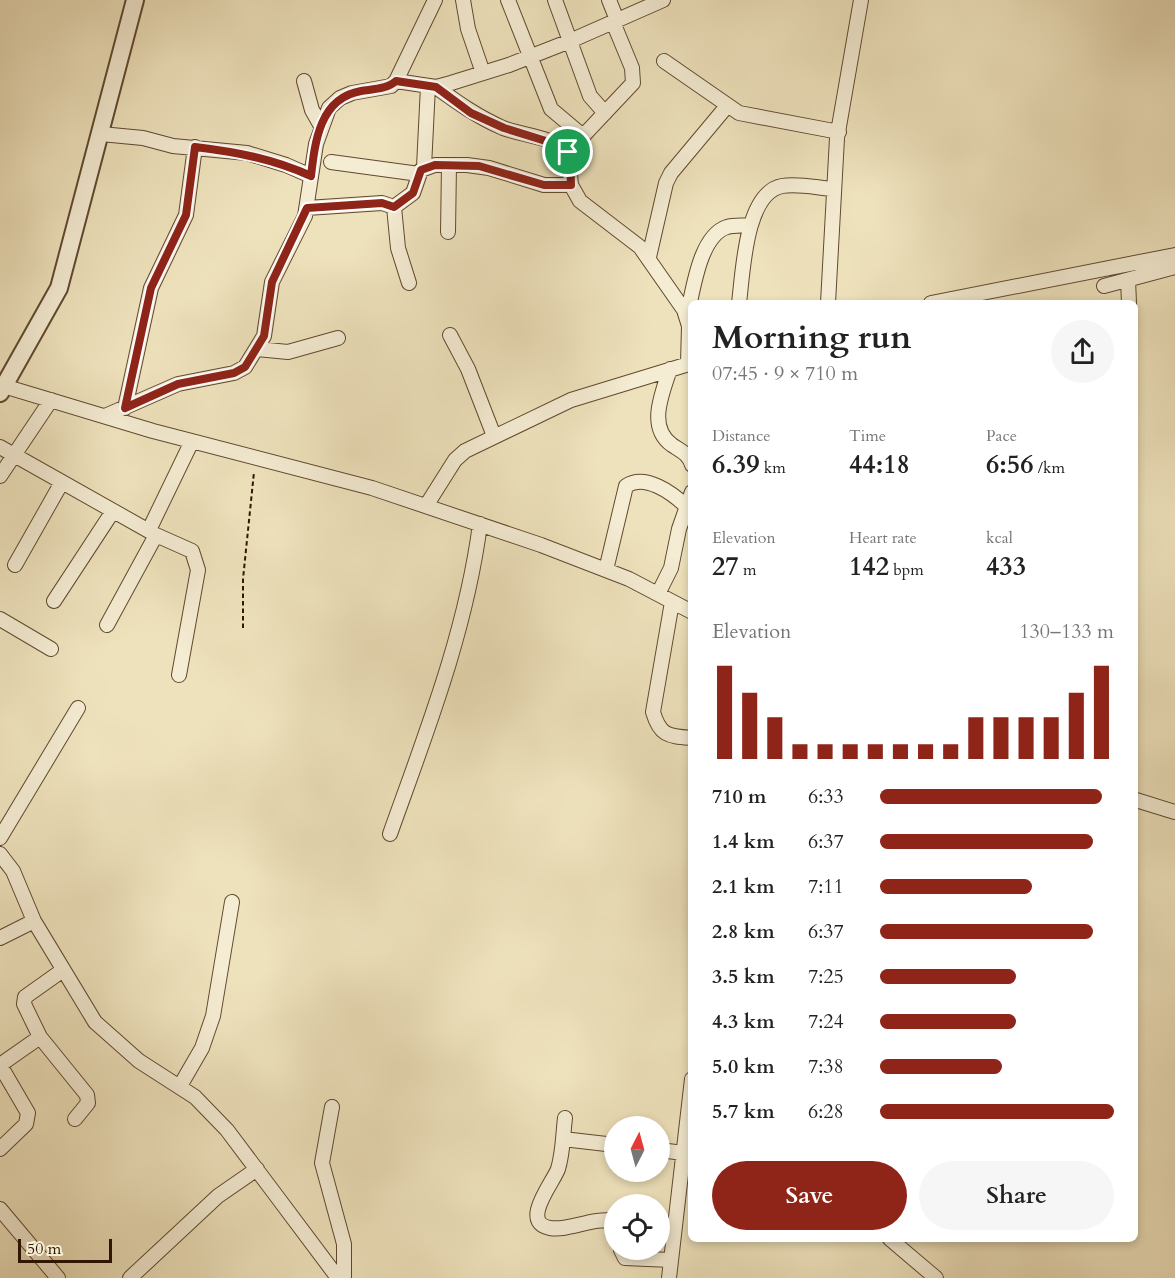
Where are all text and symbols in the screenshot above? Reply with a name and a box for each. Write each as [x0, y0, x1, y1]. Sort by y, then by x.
pin [542, 126, 593, 177]
icon: arrive [551, 135, 584, 168]
text: Morning run [712, 315, 912, 360]
button: share [1051, 320, 1114, 383]
text: 07:45 · 9 × 710 m [712, 360, 858, 387]
text: Distance [712, 425, 770, 447]
text: Time [849, 425, 886, 447]
text: Pace [986, 425, 1017, 447]
text: 6.39 [712, 447, 760, 482]
text: 44:18 [849, 447, 910, 482]
text: 6:56 [986, 447, 1034, 482]
text: km [760, 457, 786, 479]
text: /km [1034, 457, 1065, 479]
text: Elevation [712, 527, 776, 549]
text: Heart rate [849, 527, 917, 549]
text: kcal [986, 527, 1013, 549]
text: 27 [712, 549, 739, 584]
text: 142 [849, 549, 889, 584]
text: 433 [986, 549, 1026, 584]
text: m [739, 559, 756, 581]
text: bpm [889, 559, 924, 581]
text: Elevation [712, 618, 791, 645]
text: 130–133 m [1019, 618, 1114, 645]
text: 710 m [712, 783, 767, 810]
text: 6:33 [808, 783, 844, 810]
text: 1.4 km [712, 828, 775, 855]
text: 6:37 [808, 828, 844, 855]
text: 2.1 km [712, 873, 775, 900]
text: 7:11 [808, 873, 844, 900]
text: 2.8 km [712, 918, 775, 945]
text: 6:37 [808, 918, 844, 945]
text: 3.5 km [712, 963, 775, 990]
text: 7:25 [808, 963, 844, 990]
text: 4.3 km [712, 1008, 775, 1035]
text: 7:24 [808, 1008, 844, 1035]
text: 5.0 km [712, 1053, 775, 1080]
text: 7:38 [808, 1053, 844, 1080]
text: 5.7 km [712, 1098, 775, 1125]
text: 6:28 [808, 1098, 844, 1125]
north arrow [604, 1116, 670, 1182]
map controls [604, 1116, 670, 1260]
button: Save [712, 1161, 907, 1230]
button: Share [919, 1161, 1114, 1230]
button: locate [604, 1194, 670, 1260]
scale bar [18, 1236, 112, 1264]
text: 50 m [27, 1238, 61, 1260]

